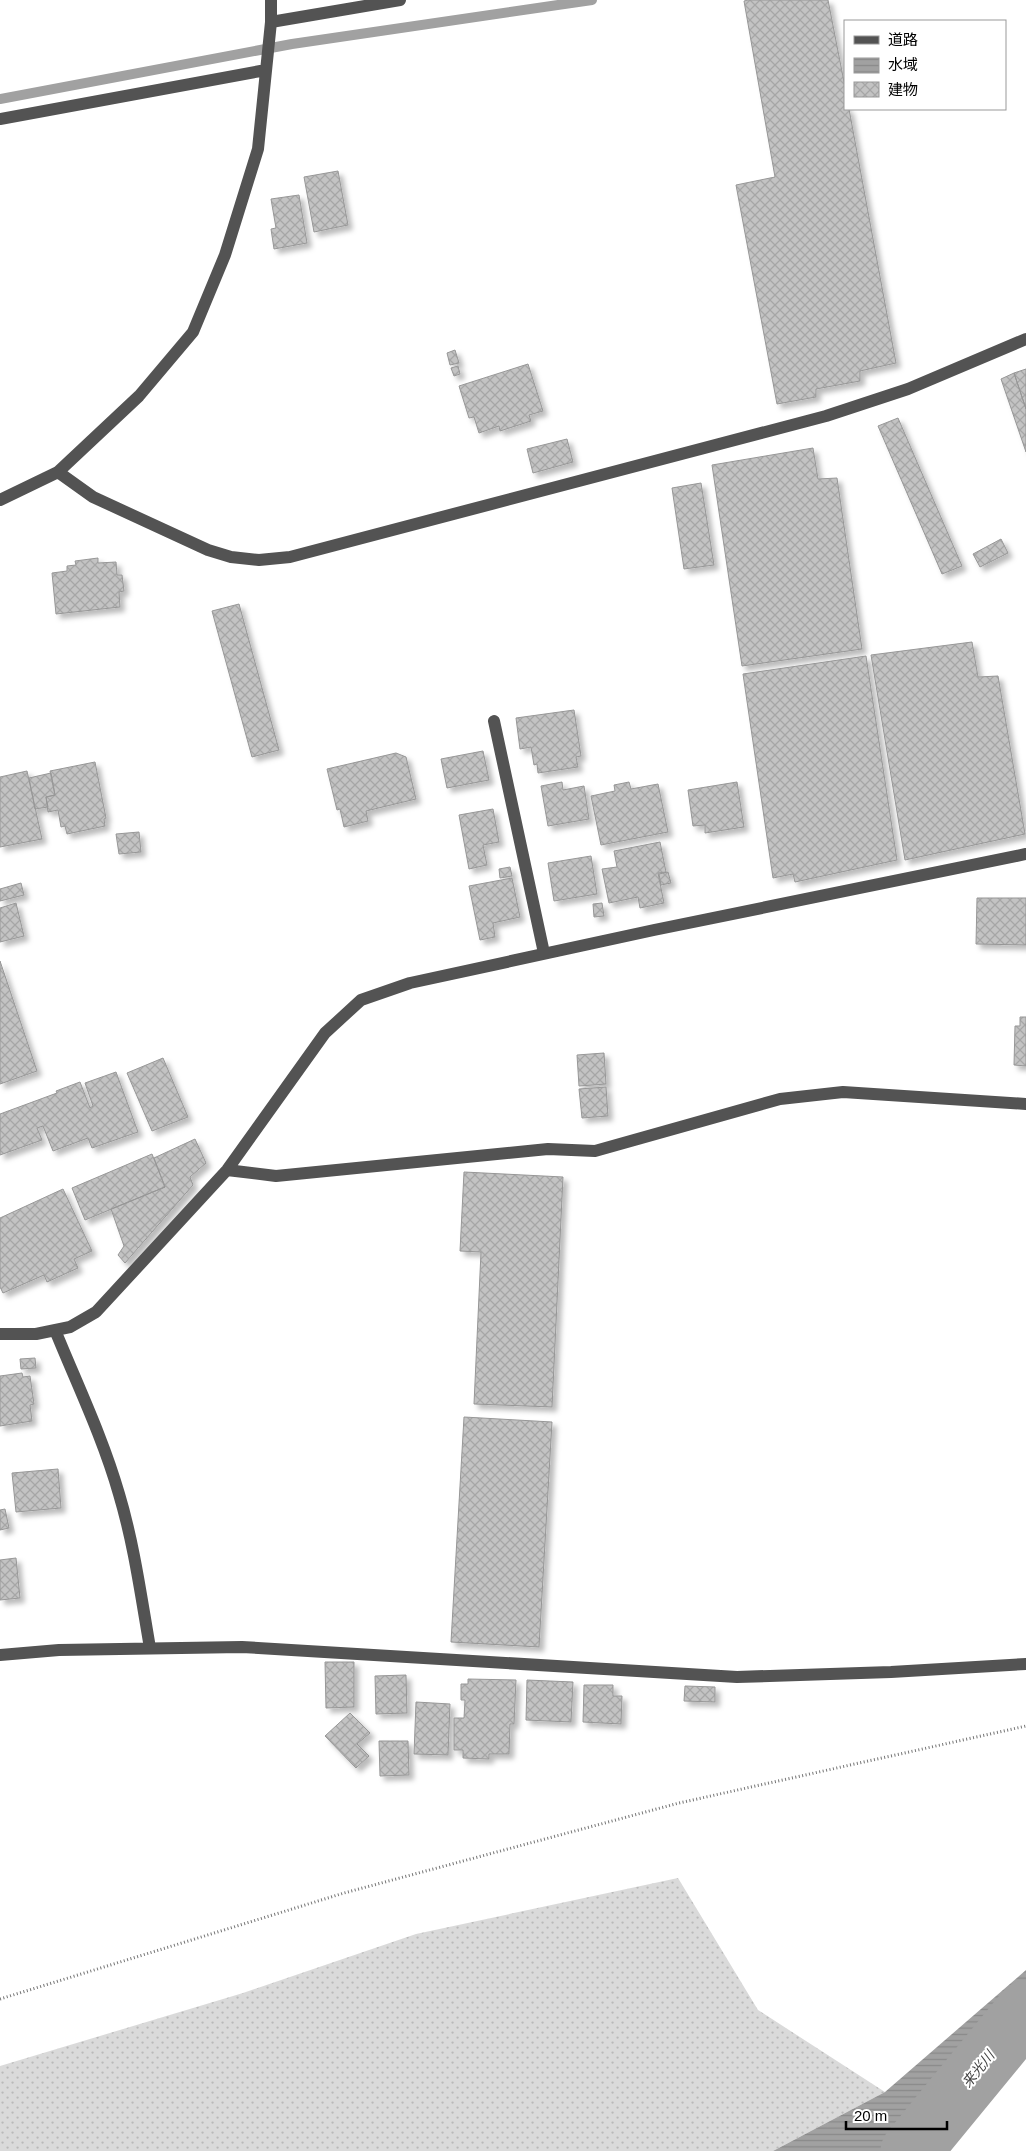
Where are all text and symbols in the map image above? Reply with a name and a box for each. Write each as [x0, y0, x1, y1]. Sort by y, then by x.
legend [844, 20, 1006, 110]
text: 道路 [888, 31, 918, 48]
text: 水域 [888, 56, 918, 73]
text: 建物 [888, 81, 918, 98]
water label: 来光川 [959, 2046, 999, 2090]
scale bar [846, 2098, 947, 2130]
text: 20 m [854, 2107, 887, 2124]

